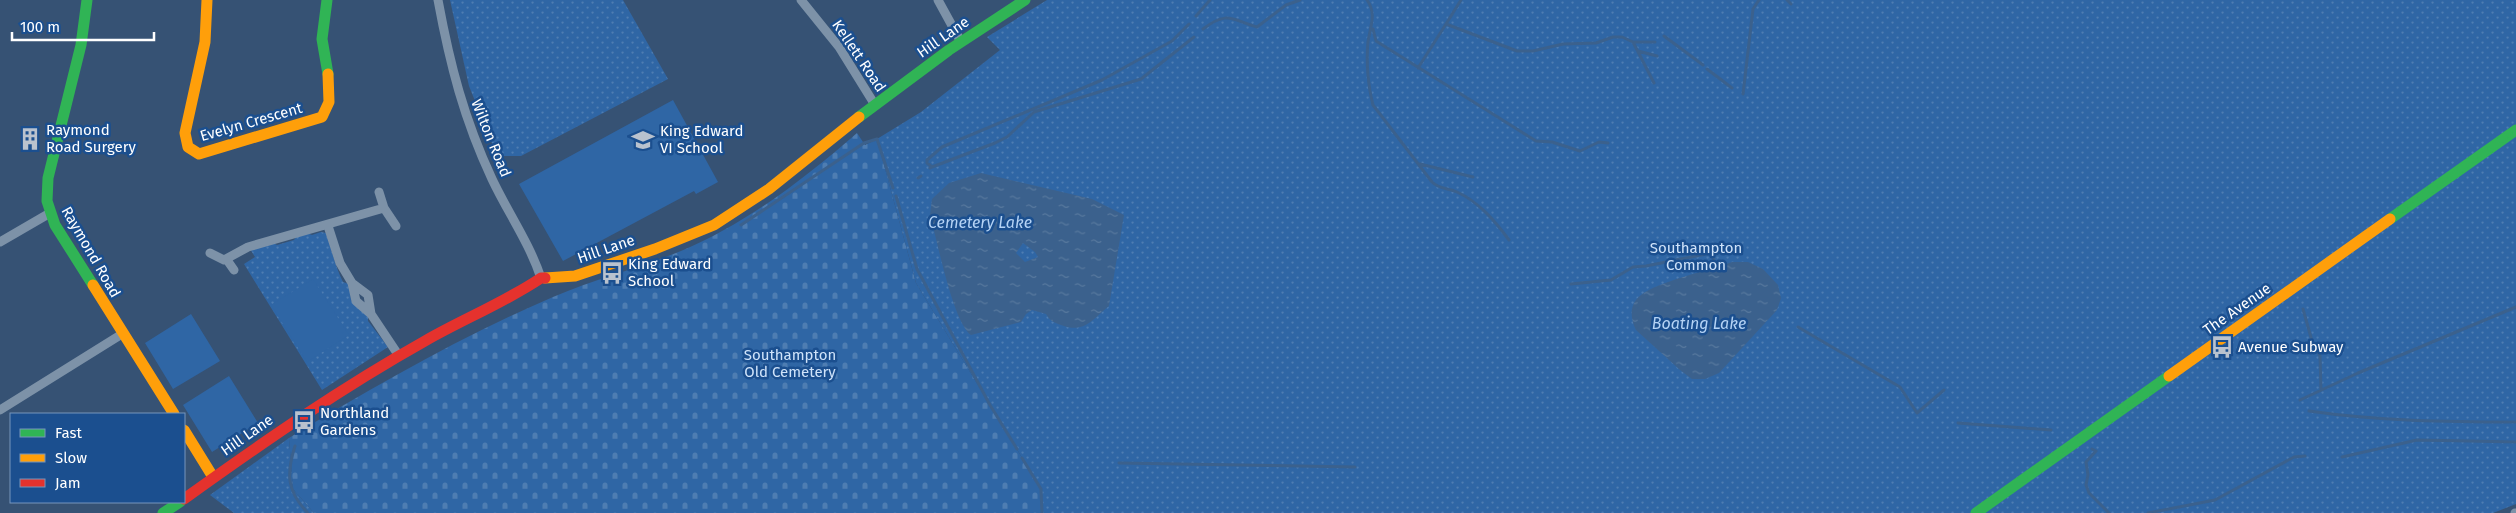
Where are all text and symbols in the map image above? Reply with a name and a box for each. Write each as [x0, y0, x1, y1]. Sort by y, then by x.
scale bar [12, 10, 155, 42]
street label: Hill Lane [913, 13, 973, 61]
street label: Kellett Road [828, 17, 890, 95]
text: 100 m [20, 18, 60, 36]
street label: Wilton Road [467, 96, 515, 180]
street label: Evelyn Crescent [198, 99, 305, 145]
place label: Raymond Road Surgery [46, 121, 137, 156]
place label: King Edward VI School [660, 122, 743, 157]
building icon: Raymond Road Surgery [17, 126, 43, 152]
school or university icon: King Edward VI School [630, 127, 656, 153]
street label: Raymond Road [58, 203, 124, 301]
water label: Cemetery Lake [928, 213, 1032, 232]
street label: Hill Lane [575, 231, 637, 267]
park label: Southampton Common [1650, 239, 1742, 274]
place label: King Edward School [628, 255, 711, 290]
bus stop icon: King Edward School [599, 260, 625, 286]
street label: The Avenue [2200, 279, 2274, 339]
water label: Boating Lake [1652, 314, 1746, 333]
bus stop icon: Avenue Subway [2209, 334, 2235, 360]
place label: Avenue Subway [2238, 338, 2344, 356]
park label: Southampton Old Cemetery [744, 346, 836, 381]
place label: Northland Gardens [320, 404, 389, 439]
bus stop icon: Northland Gardens [291, 409, 317, 435]
street label: Hill Lane [217, 411, 277, 459]
legend [10, 413, 185, 503]
text: Fast [55, 424, 82, 442]
text: Slow [55, 449, 87, 467]
text: Jam [55, 474, 81, 492]

